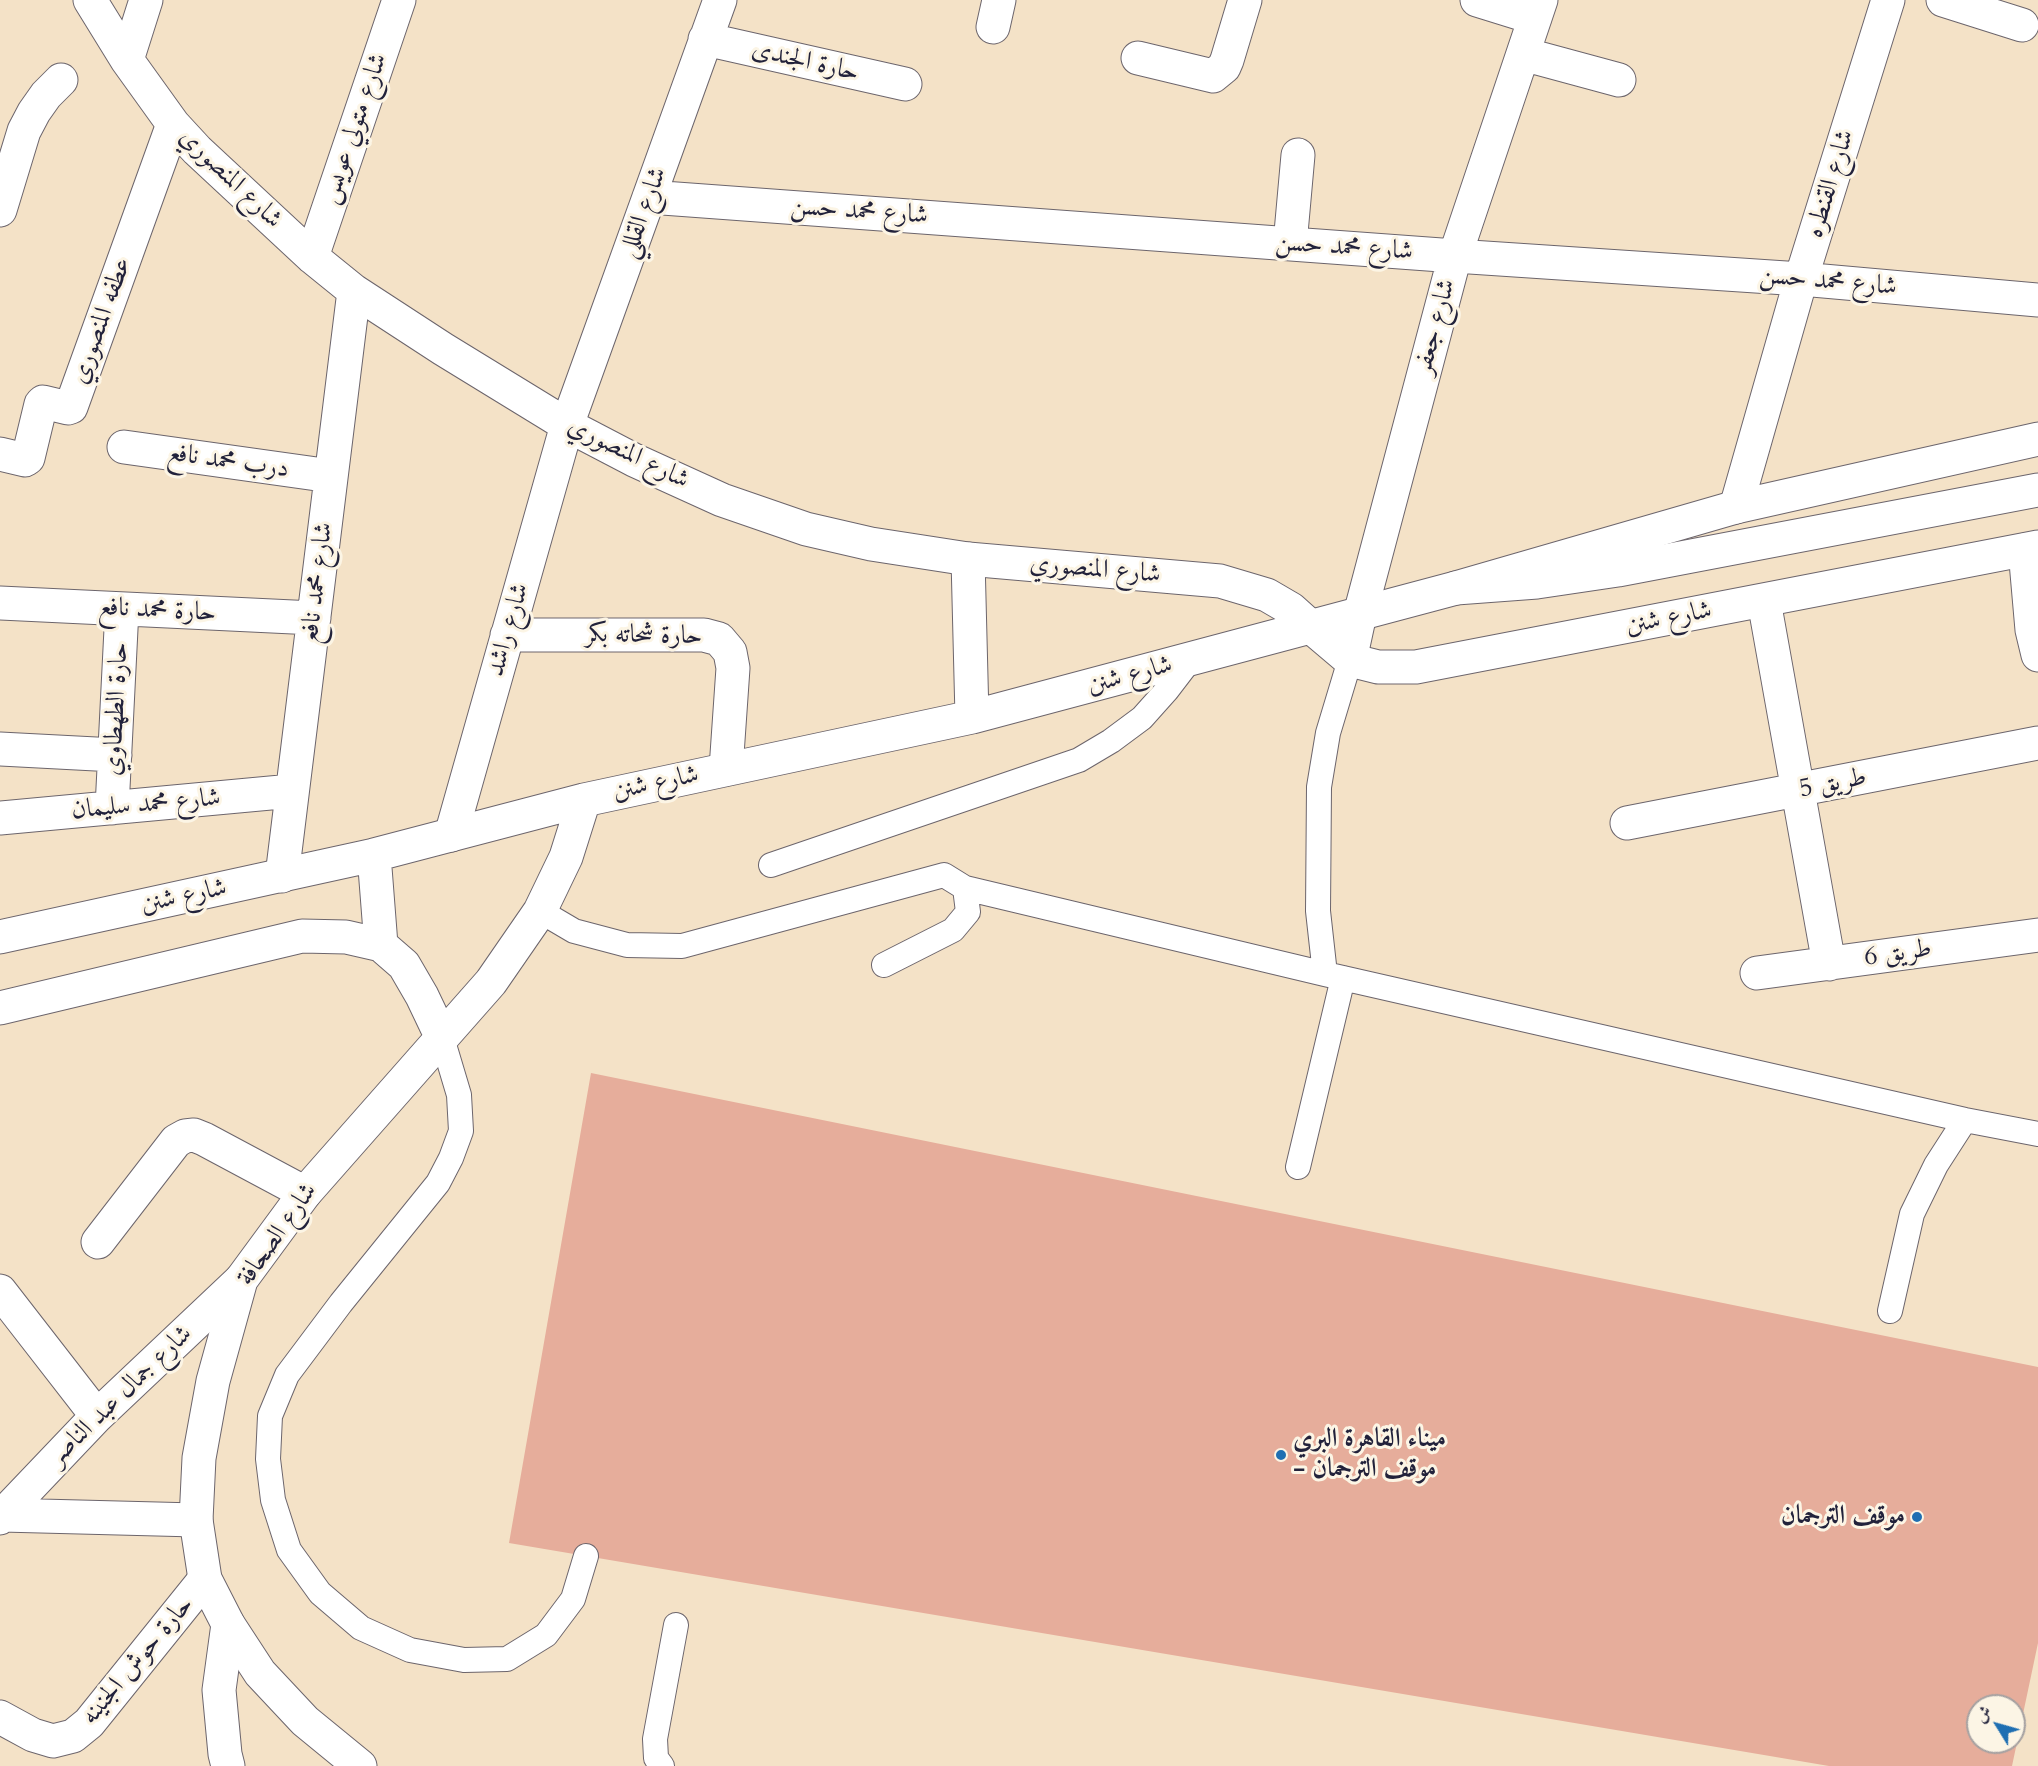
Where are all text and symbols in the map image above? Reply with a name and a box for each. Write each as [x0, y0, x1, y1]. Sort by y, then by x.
street label: حارة الجندى [748, 35, 862, 89]
street label: شارع متولي عويس [315, 50, 395, 208]
street label: شارع المنصوري [172, 122, 288, 236]
street label: شارع القنطره [1800, 126, 1862, 242]
street label: شارع القللي [613, 163, 675, 263]
street label: شارع محمد حسن [789, 192, 929, 232]
street label: شارع محمد حسن [1274, 228, 1414, 268]
street label: عطفه المنصوري [65, 253, 139, 389]
street label: شارع محمد حسن [1758, 260, 1898, 304]
street label: شارع جعفر [1408, 276, 1464, 378]
street label: شارع المنصوري [562, 411, 694, 497]
street label: درب محمد نافع [165, 438, 291, 486]
street label: شارع محمد نافع [295, 521, 341, 645]
street label: شارع المنصوري [1028, 549, 1162, 591]
street label: شارع راشد [481, 580, 537, 680]
street label: حارة محمد نافع [97, 592, 217, 630]
street label: شارع شنن [1623, 595, 1715, 643]
street label: حارة شحاته بكر [585, 619, 703, 653]
street label: حارة الطهطاوي [98, 641, 136, 777]
street label: شارع شنن [1084, 650, 1176, 702]
street label: شارع شنن [610, 760, 702, 808]
street label: طريق 5 [1797, 762, 1869, 806]
street label: شارع محمد سليمان [70, 783, 222, 827]
street label: شارع شنن [138, 873, 230, 921]
street label: طريق 6 [1862, 934, 1934, 974]
street label: شارع الصحافة [231, 1178, 325, 1292]
street label: شارع جمال عبد الناصر [42, 1319, 200, 1473]
place label: ميناء القاهرة البري - موقف الترجمان [1293, 1424, 1446, 1486]
marker: ميناء القاهرة البري - موقف الترجمان [1274, 1448, 1288, 1462]
place label: موقف الترجمان [1781, 1501, 1905, 1533]
marker: موقف الترجمان [1910, 1510, 1924, 1524]
street label: حارة حوش الجنينه [75, 1590, 201, 1732]
north arrow [1966, 1694, 2026, 1754]
text: ش [1970, 1701, 1997, 1727]

